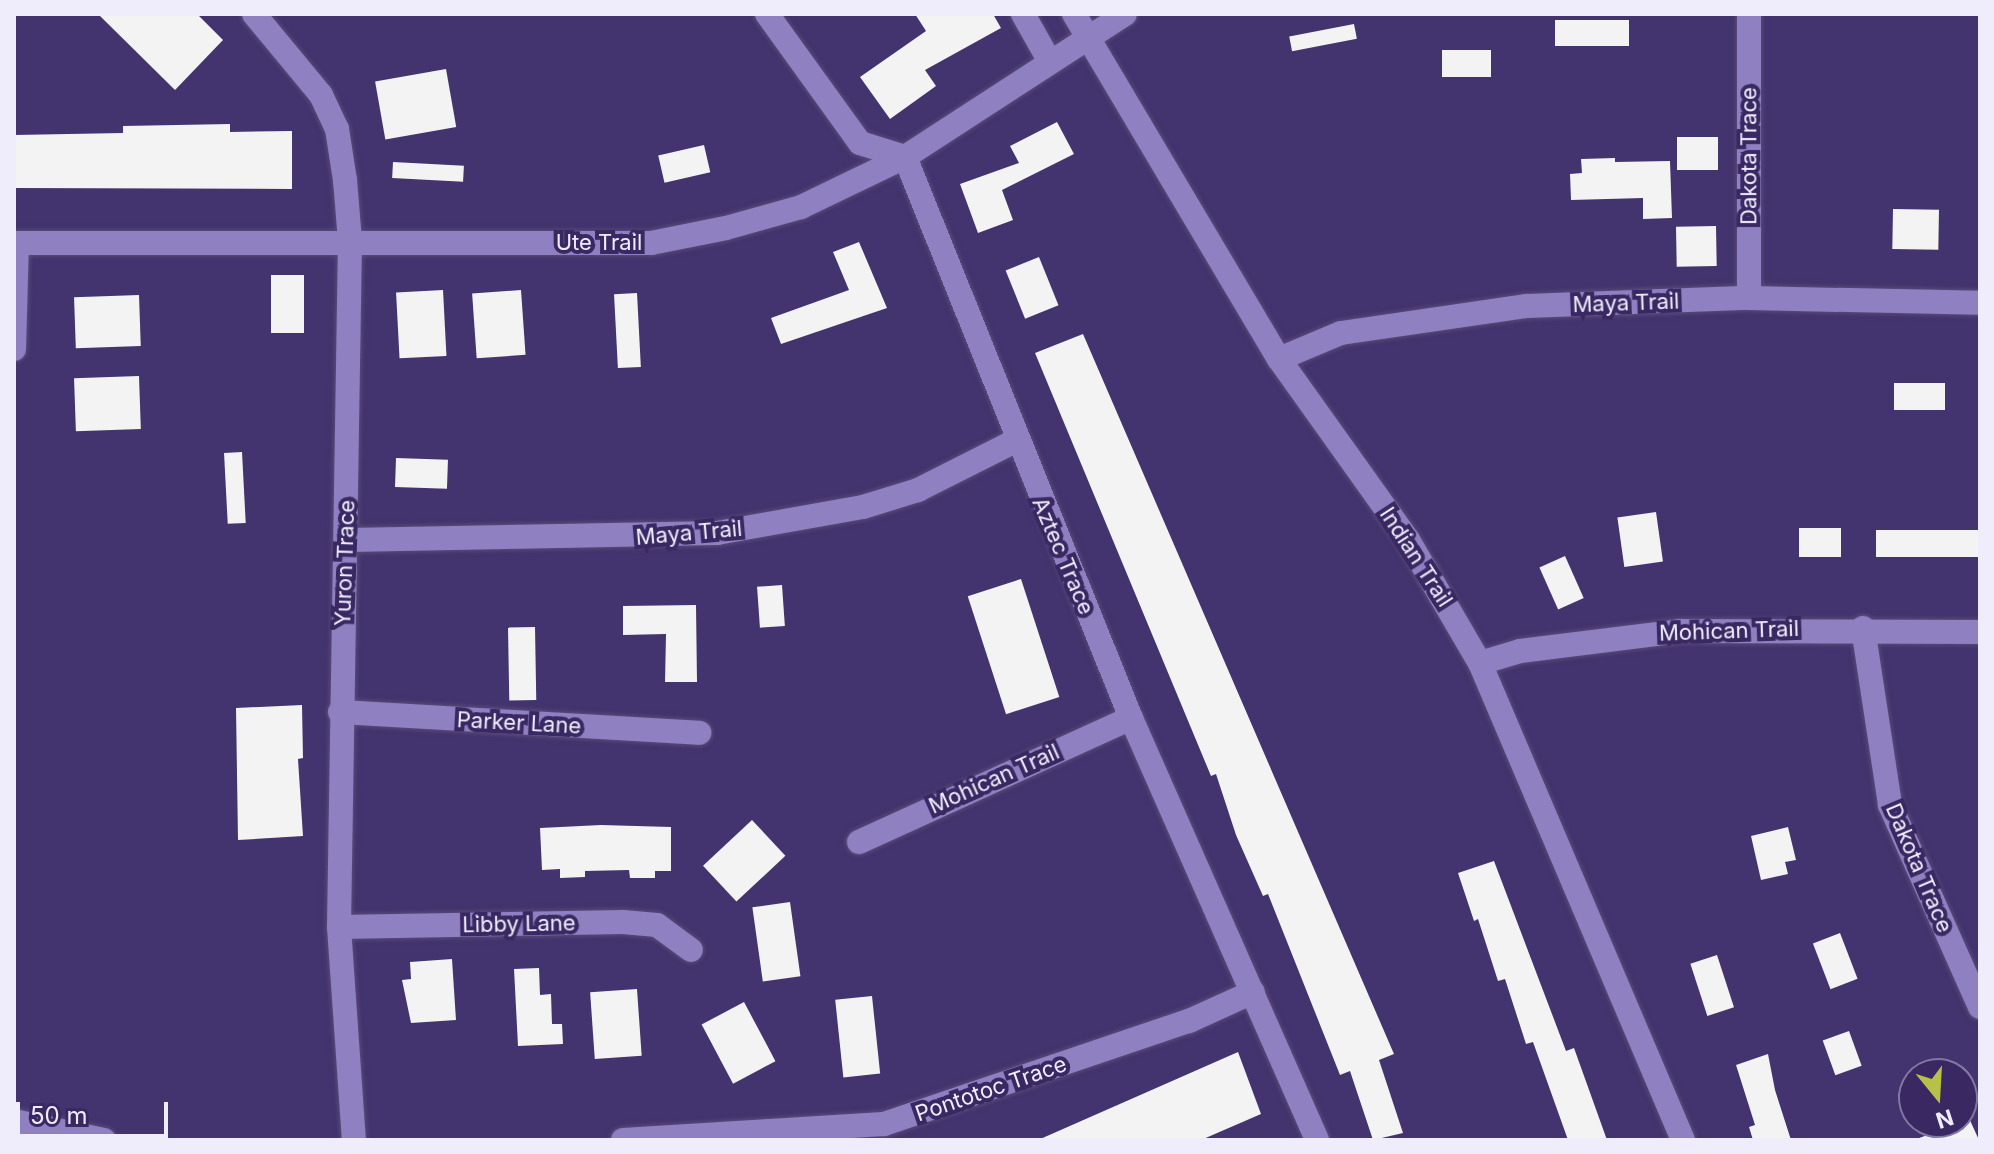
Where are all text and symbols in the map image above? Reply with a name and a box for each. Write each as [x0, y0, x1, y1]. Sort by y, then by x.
street label: Dakota Trace [1736, 87, 1762, 225]
street label: Ute Trail [556, 230, 642, 256]
street label: Maya Trail [1572, 288, 1680, 318]
street label: Aztec Trace [1026, 493, 1100, 619]
street label: Yuron Trace [330, 499, 360, 627]
street label: Indian Trail [1374, 502, 1458, 612]
street label: Maya Trail [635, 515, 743, 551]
street label: Mohican Trail [1659, 615, 1799, 647]
street label: Parker Lane [456, 707, 582, 739]
street label: Mohican Trail [925, 738, 1063, 820]
street label: Dakota Trace [1880, 799, 1958, 937]
street label: Libby Lane [462, 910, 576, 938]
street label: Pontotoc Trace [912, 1051, 1070, 1127]
north arrow [1898, 1058, 1978, 1138]
scale bar [20, 1086, 172, 1136]
text: 50 m [30, 1101, 88, 1130]
text: N [1933, 1104, 1957, 1134]

